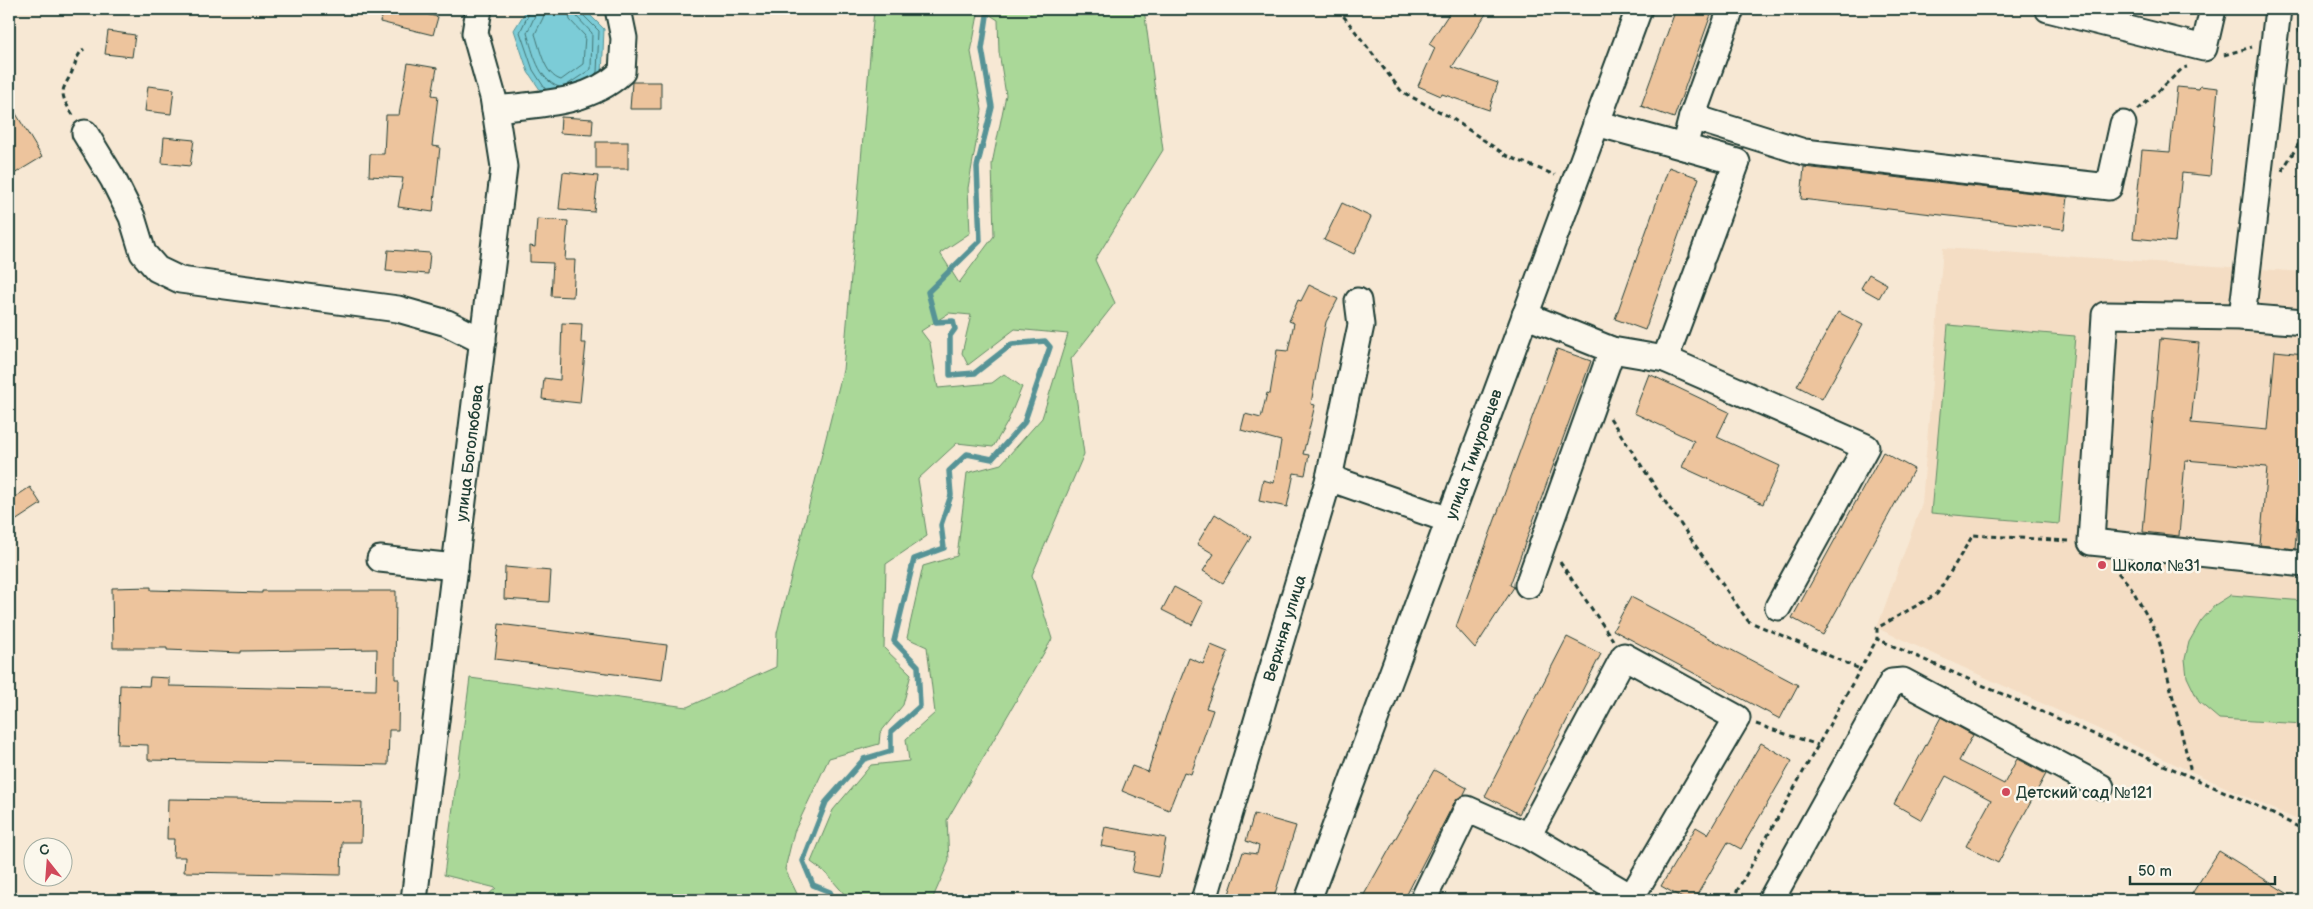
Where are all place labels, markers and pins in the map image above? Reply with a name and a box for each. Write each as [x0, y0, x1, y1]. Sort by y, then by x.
place label: Школа №31 [2112, 557, 2200, 576]
marker: Школа №31 [2096, 559, 2108, 571]
place label: Детский сад №121 [2016, 784, 2152, 803]
marker: Детский сад №121 [2000, 786, 2012, 798]

